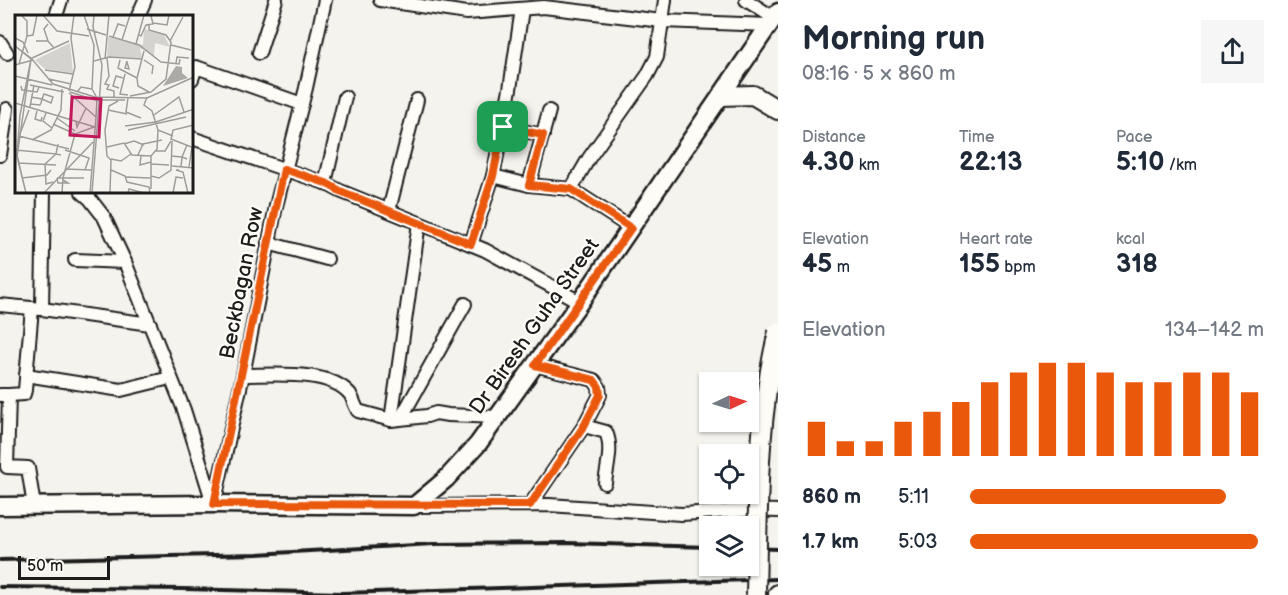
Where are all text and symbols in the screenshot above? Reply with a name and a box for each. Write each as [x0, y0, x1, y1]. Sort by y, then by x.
inset map [15, 15, 194, 194]
text: Morning run [802, 19, 985, 59]
button: share [1201, 20, 1264, 83]
text: 08:16 · 5 × 860 m [802, 62, 956, 86]
pin [477, 101, 528, 152]
icon: arrive [486, 110, 519, 143]
text: Distance [802, 128, 866, 147]
text: Time [959, 128, 994, 147]
text: Pace [1116, 128, 1152, 147]
text: 4.30 [802, 147, 854, 178]
text: 22:13 [959, 147, 1023, 178]
text: 5:10 [1116, 147, 1164, 178]
text: km [854, 156, 880, 175]
text: /km [1164, 156, 1197, 175]
street label: Beckbagan Row [214, 205, 268, 361]
text: Elevation [802, 230, 869, 249]
text: Heart rate [959, 230, 1033, 249]
text: kcal [1116, 230, 1145, 249]
street label: Dr Biresh Guha Street [464, 233, 605, 419]
text: 45 [802, 249, 832, 280]
text: 155 [959, 249, 1000, 280]
text: 318 [1116, 249, 1158, 280]
text: m [832, 258, 850, 277]
text: bpm [1000, 258, 1036, 277]
text: Elevation [802, 318, 885, 342]
text: 134–142 m [1165, 318, 1264, 342]
north arrow [699, 372, 759, 432]
map controls [699, 372, 759, 576]
button: locate [699, 444, 759, 504]
text: 860 m [802, 485, 861, 509]
text: 5:11 [898, 485, 929, 509]
button: layers [699, 516, 759, 576]
text: 1.7 km [802, 530, 859, 554]
text: 5:03 [898, 530, 938, 554]
scale bar [18, 553, 110, 580]
text: 50 m [27, 557, 63, 576]

